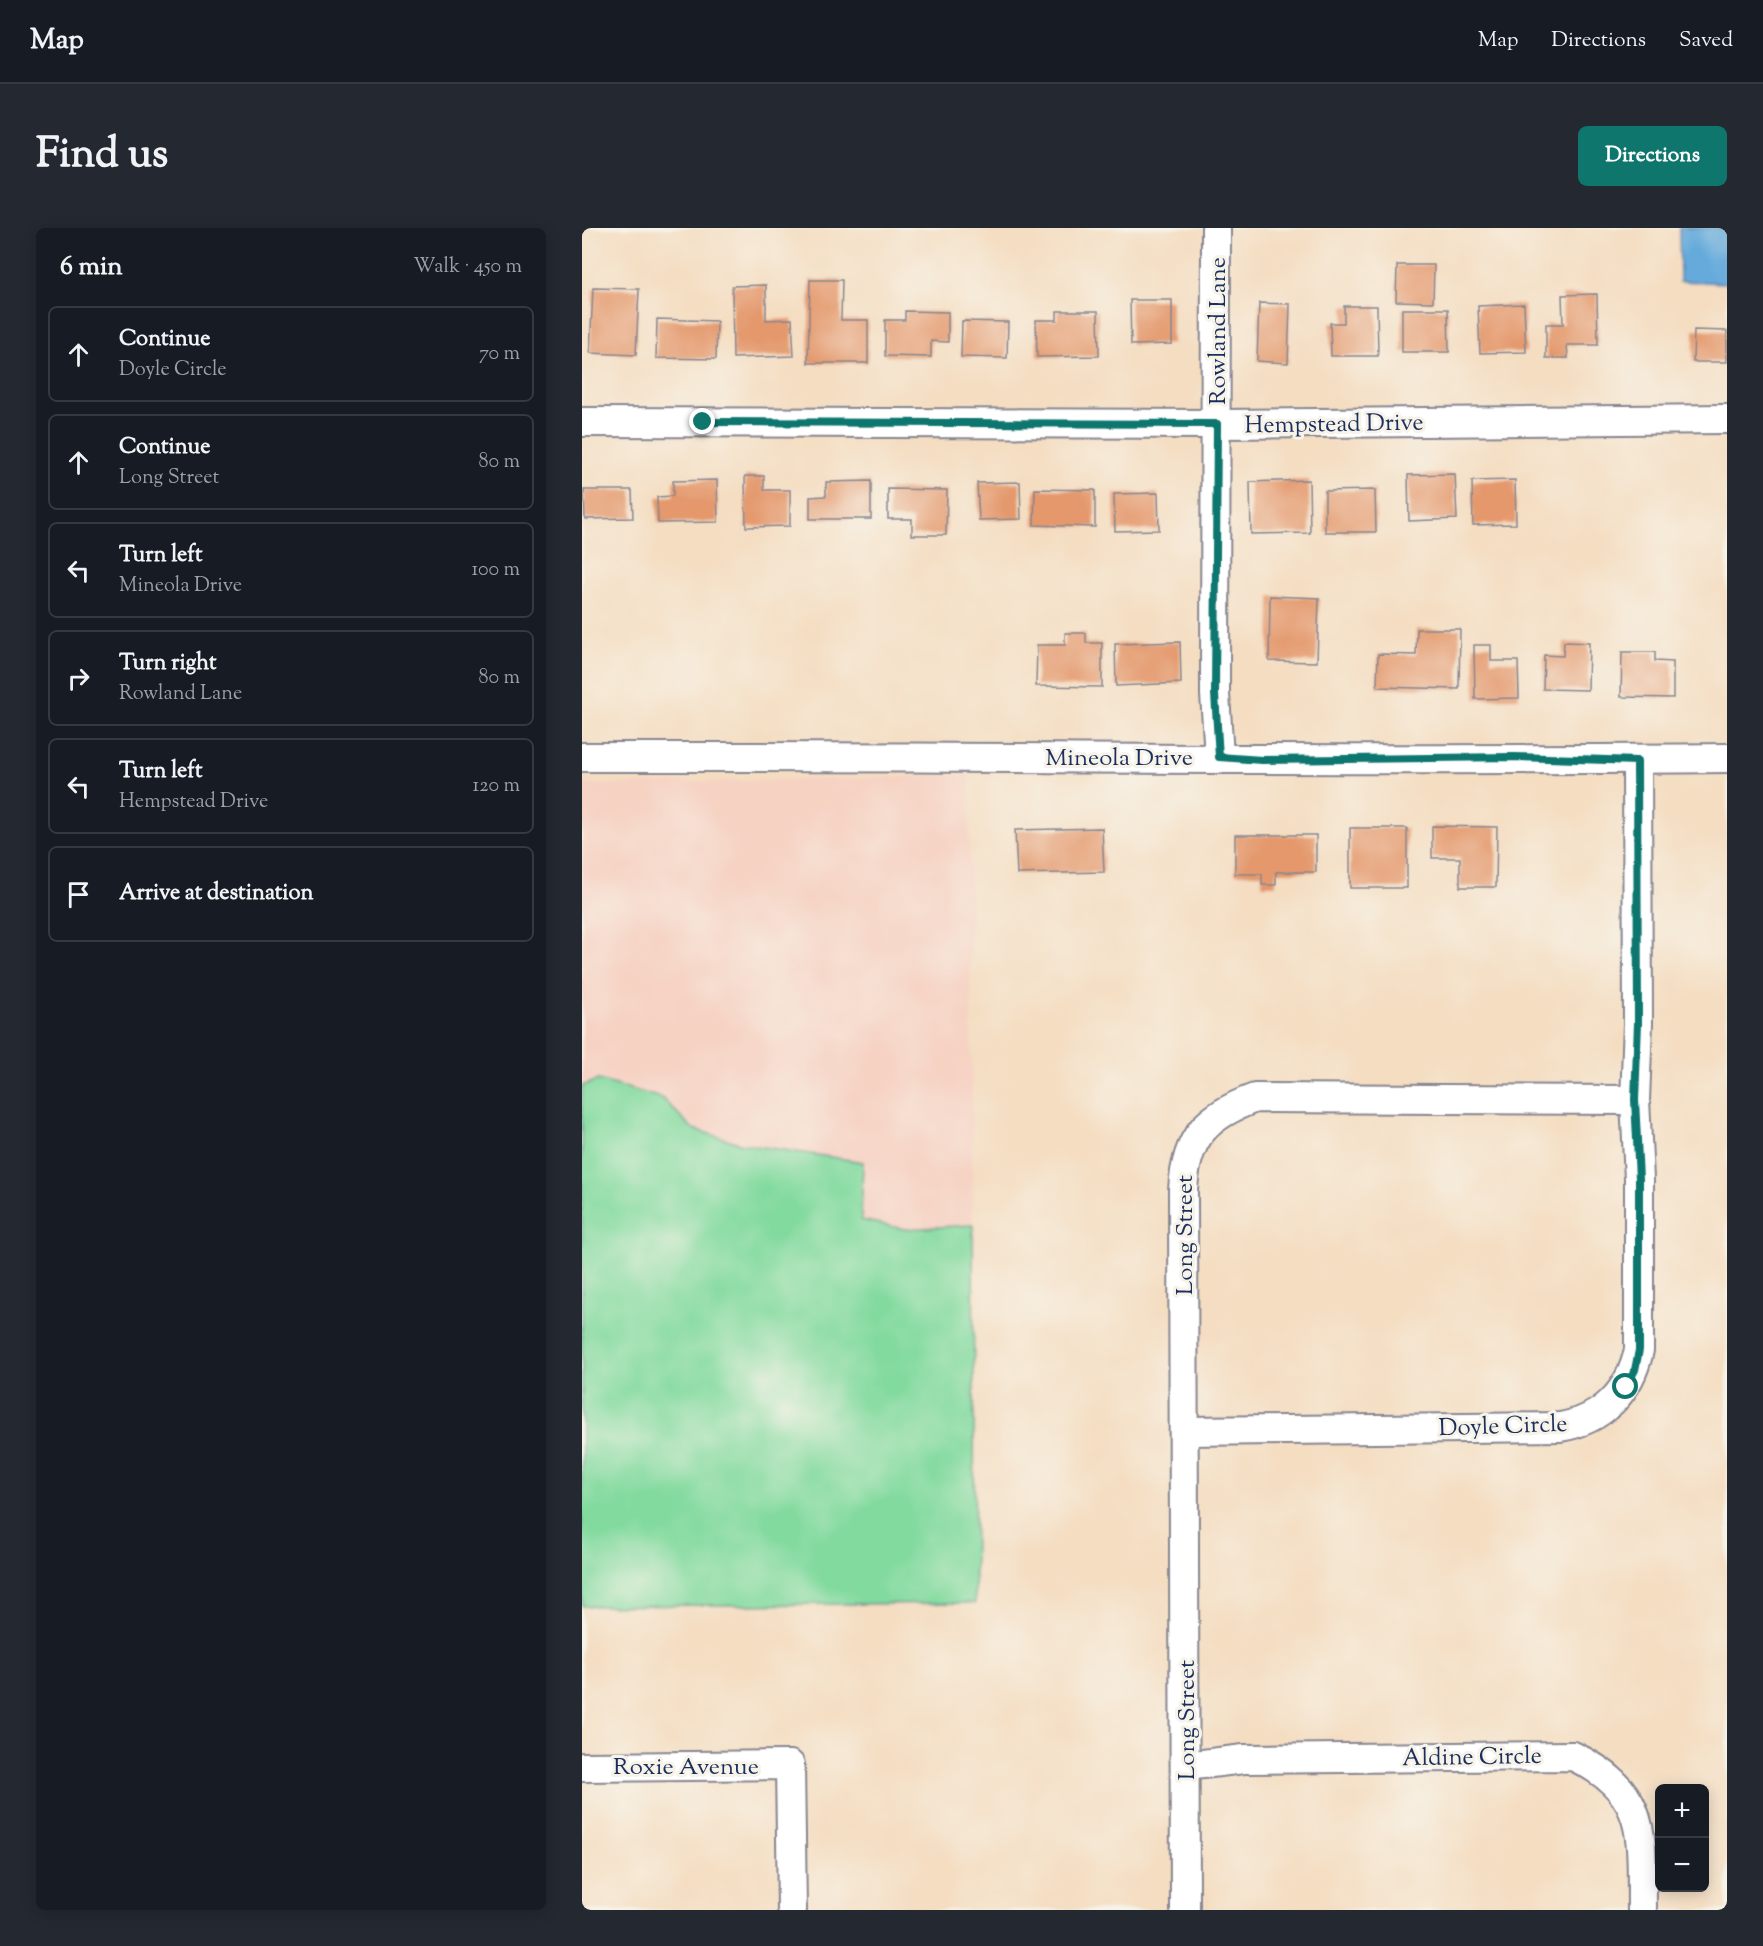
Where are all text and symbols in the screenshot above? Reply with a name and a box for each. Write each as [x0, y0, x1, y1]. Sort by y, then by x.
text: Map [30, 21, 84, 61]
text: Map [1478, 26, 1518, 56]
text: Directions [1551, 26, 1646, 56]
text: Saved [1679, 26, 1733, 56]
text: Find us [36, 126, 168, 186]
button: Directions [1578, 126, 1727, 186]
text: 6 min [60, 249, 123, 286]
text: Walk · 450 m [413, 253, 522, 282]
street label: Rowland Lane [1202, 257, 1236, 405]
text: Continue [119, 324, 210, 356]
icon: ahead [62, 338, 95, 371]
text: 70 m [479, 340, 520, 369]
text: Doyle Circle [119, 356, 227, 385]
street label: Hempstead Drive [1244, 406, 1424, 444]
route end [689, 408, 715, 434]
text: Continue [119, 432, 210, 464]
icon: ahead [62, 446, 95, 479]
text: 80 m [479, 448, 520, 477]
text: Long Street [119, 464, 219, 493]
text: Turn left [119, 540, 202, 572]
icon: left [62, 554, 95, 587]
text: 100 m [471, 556, 520, 585]
text: Mineola Drive [119, 572, 242, 601]
text: Turn right [119, 648, 216, 680]
icon: right [62, 662, 95, 695]
text: 80 m [479, 664, 520, 693]
text: Rowland Lane [119, 680, 242, 709]
street label: Mineola Drive [1045, 742, 1193, 776]
text: Turn left [119, 756, 202, 788]
icon: left [62, 770, 95, 803]
text: 120 m [472, 772, 520, 801]
text: Hempstead Drive [119, 788, 268, 817]
icon: arrive [62, 878, 95, 911]
text: Arrive at destination [119, 878, 314, 910]
street label: Long Street [1169, 1175, 1203, 1295]
route start [1612, 1373, 1638, 1399]
street label: Doyle Circle [1438, 1408, 1568, 1446]
street label: Long Street [1171, 1660, 1205, 1780]
street label: Aldine Circle [1402, 1740, 1542, 1776]
street label: Roxie Avenue [613, 1751, 759, 1785]
map controls [1655, 1784, 1709, 1892]
button: + [1655, 1784, 1709, 1838]
button: − [1655, 1838, 1709, 1892]

